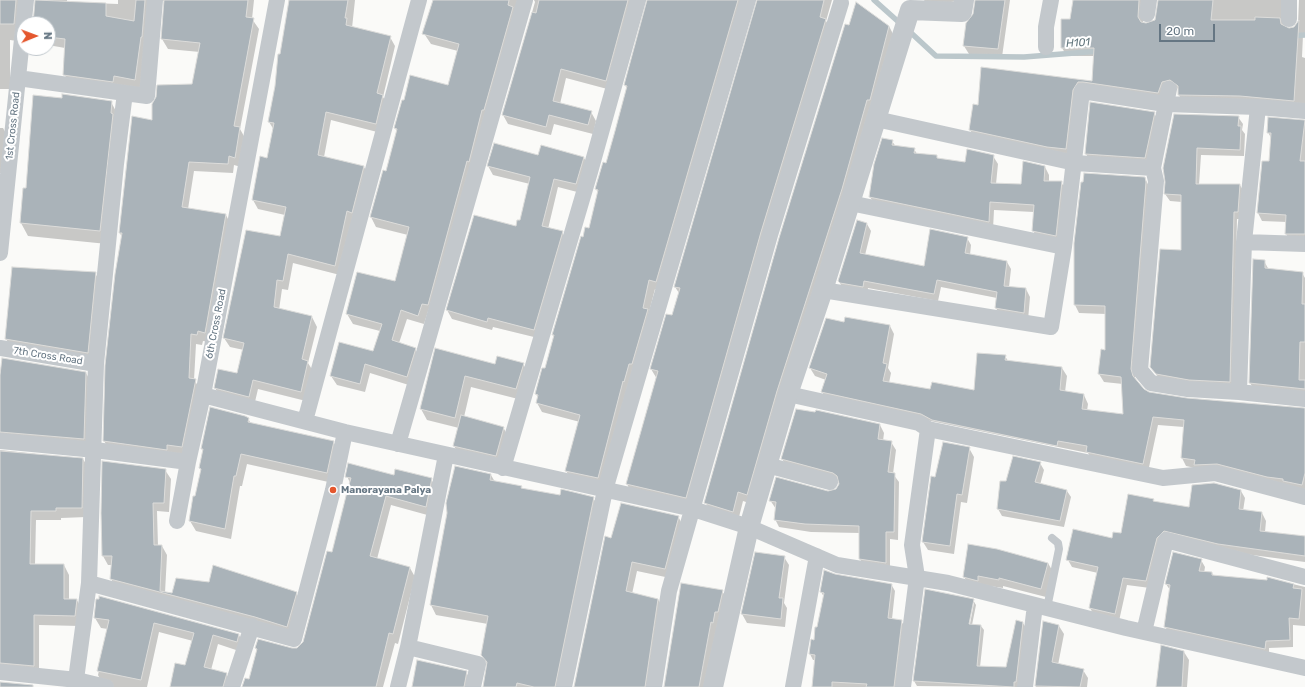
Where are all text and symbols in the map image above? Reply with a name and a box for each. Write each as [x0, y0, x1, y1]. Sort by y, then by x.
north arrow [16, 16, 56, 56]
scale bar [1161, 16, 1217, 42]
text: 20 m [1166, 24, 1194, 38]
text: N [41, 32, 54, 40]
water label: H101 [1065, 36, 1091, 50]
street label: 1st Cross Road [3, 91, 23, 161]
street label: 6th Cross Road [203, 288, 229, 360]
street label: 7th Cross Road [12, 345, 84, 367]
place label: Manorayana Palya [341, 484, 431, 496]
marker: Manorayana Palya [328, 485, 338, 495]

